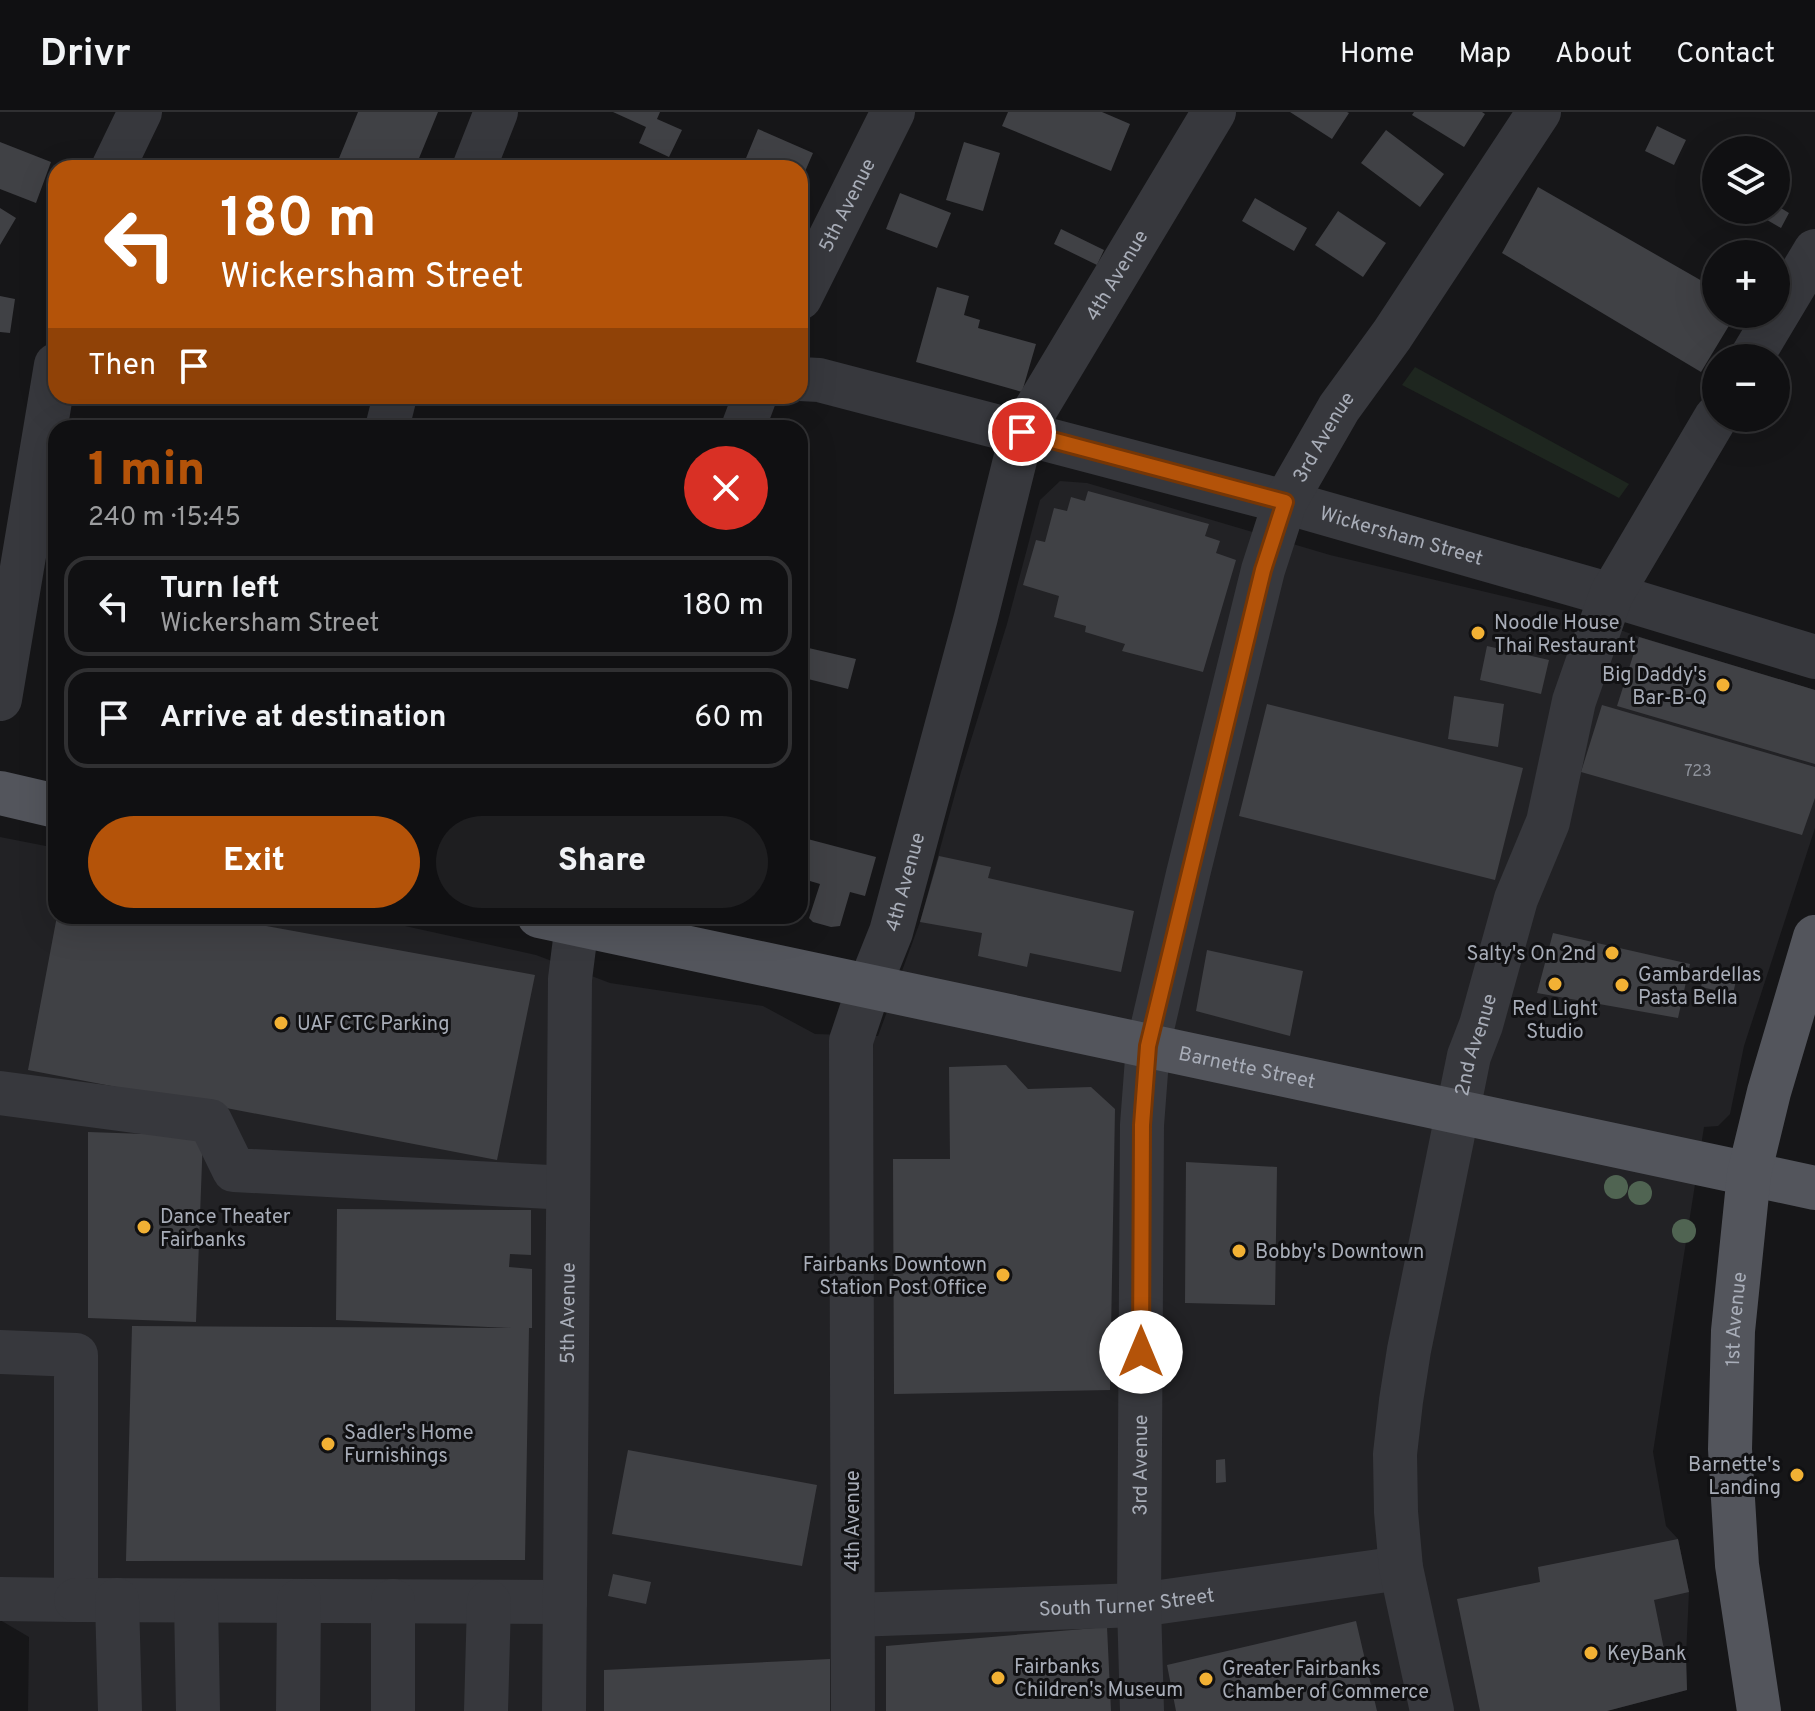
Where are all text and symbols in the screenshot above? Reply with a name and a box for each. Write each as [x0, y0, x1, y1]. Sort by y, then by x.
text: Drivr [40, 31, 131, 80]
text: Home [1340, 37, 1414, 73]
text: Map [1458, 37, 1511, 73]
text: About [1555, 37, 1632, 73]
text: Contact [1676, 37, 1775, 73]
map controls [1702, 136, 1790, 432]
button: layers [1702, 136, 1790, 224]
street label: 5th Avenue [814, 155, 883, 257]
text: 180 m [220, 186, 377, 256]
icon: left [88, 192, 192, 296]
street label: 4th Avenue [1081, 226, 1155, 326]
button: + [1702, 240, 1790, 328]
text: Wickersham Street [220, 255, 524, 301]
icon: arrive [172, 344, 216, 388]
button: − [1702, 344, 1790, 432]
text: Then [88, 348, 156, 385]
street label: 3rd Avenue [1288, 387, 1362, 488]
pin [988, 398, 1056, 466]
icon: arrive [1000, 410, 1044, 454]
text: 1 min [88, 442, 205, 502]
button: close [684, 446, 768, 530]
text: 240 m · 15:45 [88, 502, 241, 535]
street label: Wickersham Street [1316, 502, 1486, 573]
text: Turn left [160, 571, 280, 608]
icon: left [92, 584, 136, 628]
text: 180 m [683, 588, 764, 625]
text: Wickersham Street [160, 608, 379, 641]
place label: Noodle House Thai Restaurant [1494, 611, 1636, 660]
marker: Noodle House Thai Restaurant [1469, 624, 1487, 642]
place label: Big Daddy's Bar-B-Q [1602, 663, 1707, 712]
marker: Big Daddy's Bar-B-Q [1714, 676, 1732, 694]
icon: arrive [92, 696, 136, 740]
text: Arrive at destination [160, 700, 446, 737]
text: 60 m [694, 700, 764, 737]
house number: 723 [1684, 762, 1712, 782]
button: Exit [88, 816, 420, 908]
button: Share [436, 816, 768, 908]
street label: 4th Avenue [881, 830, 932, 935]
place label: Salty's On 2nd [1466, 942, 1596, 968]
marker: Salty's On 2nd [1603, 944, 1621, 962]
place label: Gambardellas Pasta Bella [1638, 963, 1761, 1012]
marker: Red Light Studio [1546, 975, 1564, 993]
marker: Gambardellas Pasta Bella [1613, 976, 1631, 994]
street label: 2nd Avenue [1450, 991, 1504, 1099]
place label: Red Light Studio [1512, 997, 1598, 1046]
place label: UAF CTC Parking [297, 1012, 450, 1038]
marker: UAF CTC Parking [272, 1014, 290, 1032]
street label: Barnette Street [1176, 1042, 1317, 1096]
place label: Dance Theater Fairbanks [160, 1205, 291, 1254]
marker: Dance Theater Fairbanks [135, 1218, 153, 1236]
place label: Bobby's Downtown [1255, 1240, 1424, 1266]
marker: Bobby's Downtown [1230, 1242, 1248, 1260]
place label: Fairbanks Downtown Station Post Office [803, 1253, 987, 1302]
street label: 5th Avenue [556, 1262, 583, 1364]
marker: Fairbanks Downtown Station Post Office [994, 1266, 1012, 1284]
street label: 1st Avenue [1721, 1271, 1754, 1367]
position arrow [1099, 1310, 1183, 1394]
street label: 3rd Avenue [1129, 1414, 1155, 1516]
place label: Sadler's Home Furnishings [344, 1421, 473, 1470]
marker: Sadler's Home Furnishings [319, 1435, 337, 1453]
place label: Barnette's Landing [1688, 1453, 1781, 1502]
marker: Barnette's Landing [1788, 1466, 1806, 1484]
street label: 4th Avenue [841, 1470, 867, 1572]
street label: South Turner Street [1038, 1583, 1216, 1623]
place label: KeyBank [1607, 1642, 1687, 1668]
marker: KeyBank [1582, 1644, 1600, 1662]
place label: Fairbanks Children's Museum [1014, 1655, 1183, 1704]
place label: Greater Fairbanks Chamber of Commerce [1222, 1657, 1429, 1706]
marker: Fairbanks Children's Museum [989, 1669, 1007, 1687]
marker: Greater Fairbanks Chamber of Commerce [1197, 1670, 1215, 1688]

